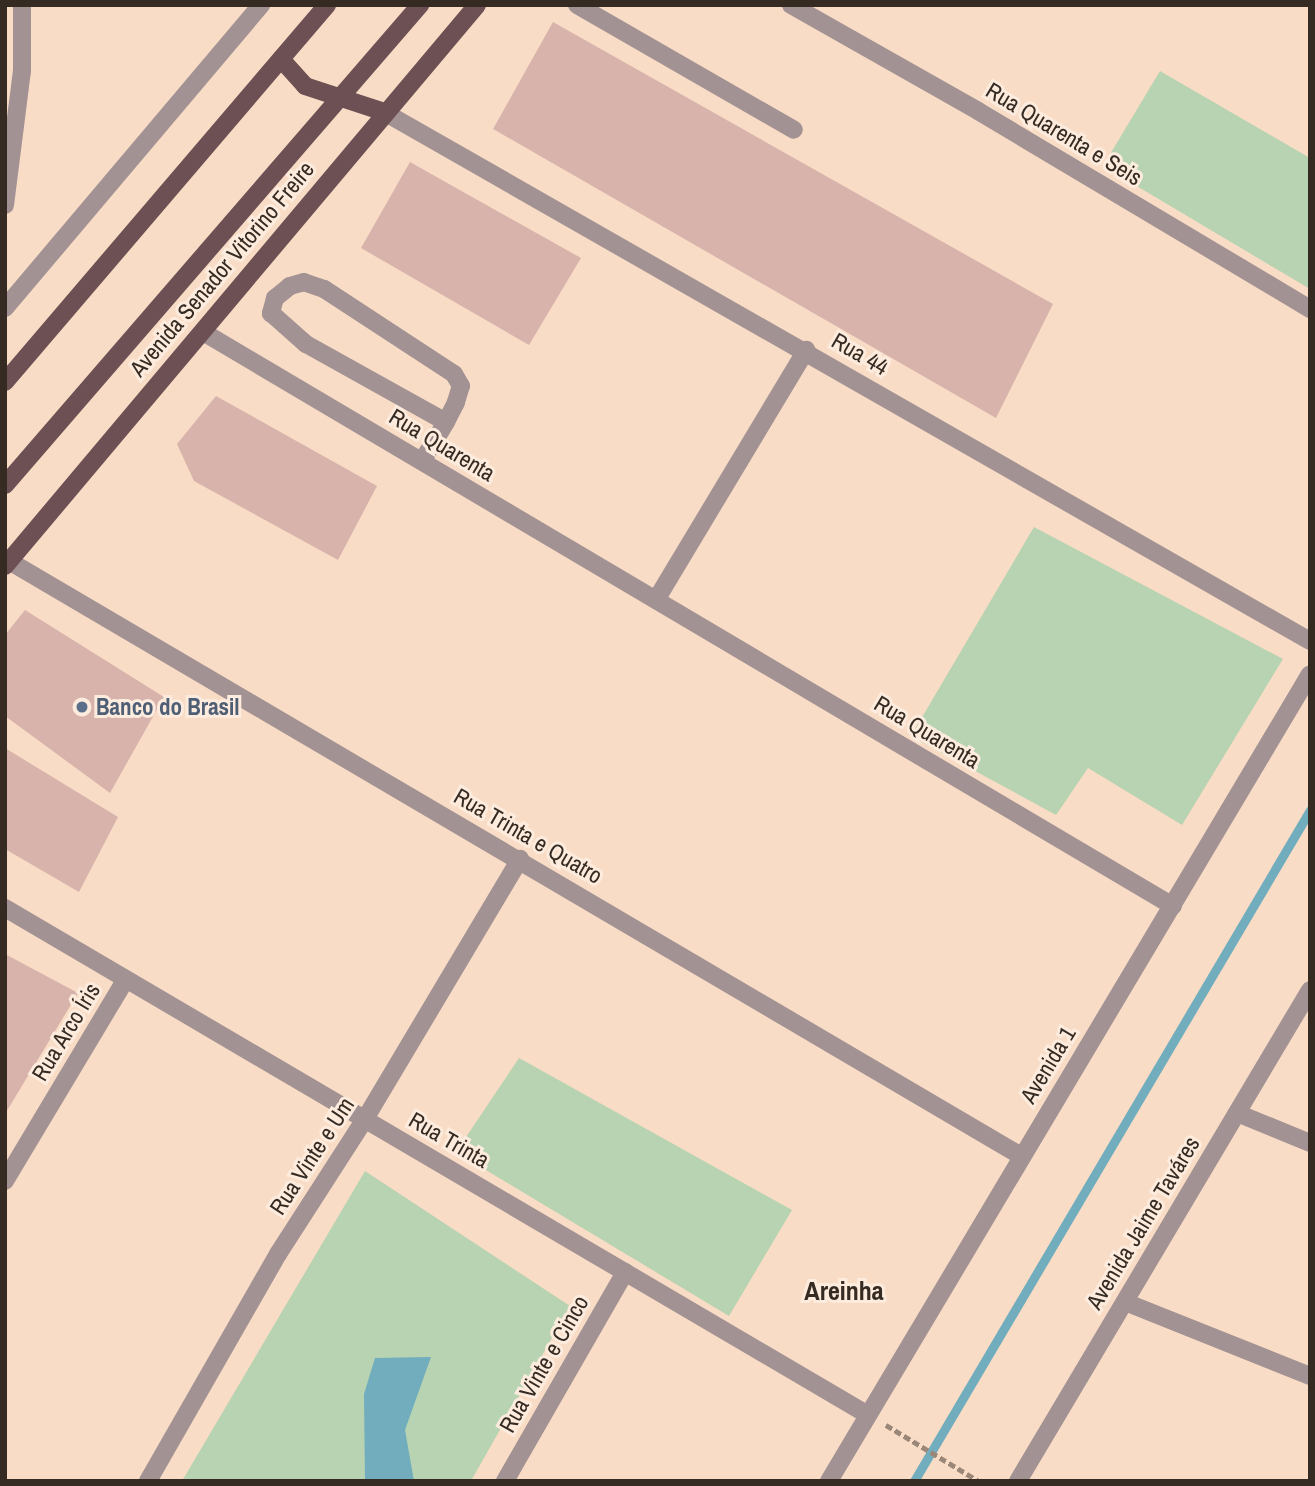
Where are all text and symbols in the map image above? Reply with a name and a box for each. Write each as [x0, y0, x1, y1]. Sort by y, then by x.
street label: Rua Quarenta e Seis [981, 77, 1147, 191]
street label: Avenida Senador Vitorino Freire [124, 156, 320, 382]
street label: Rua 44 [827, 327, 893, 381]
street label: Rua Quarenta [384, 403, 500, 487]
street label: Rua Quarenta [869, 690, 985, 774]
place label: Banco do Brasil [96, 693, 240, 721]
marker: Banco do Brasil [74, 699, 90, 715]
street label: Rua Trinta e Quatro [449, 782, 607, 890]
street label: Rua Arco Íris [26, 978, 106, 1086]
street label: Avenida 1 [1014, 1022, 1082, 1108]
street label: Rua Vinte e Um [264, 1092, 360, 1220]
street label: Rua Trinta [404, 1106, 494, 1174]
street label: Avenida Jaime Taváres [1080, 1131, 1206, 1315]
district label: Areinha [804, 1275, 884, 1307]
street label: Rua Vinte e Cinco [494, 1291, 594, 1437]

